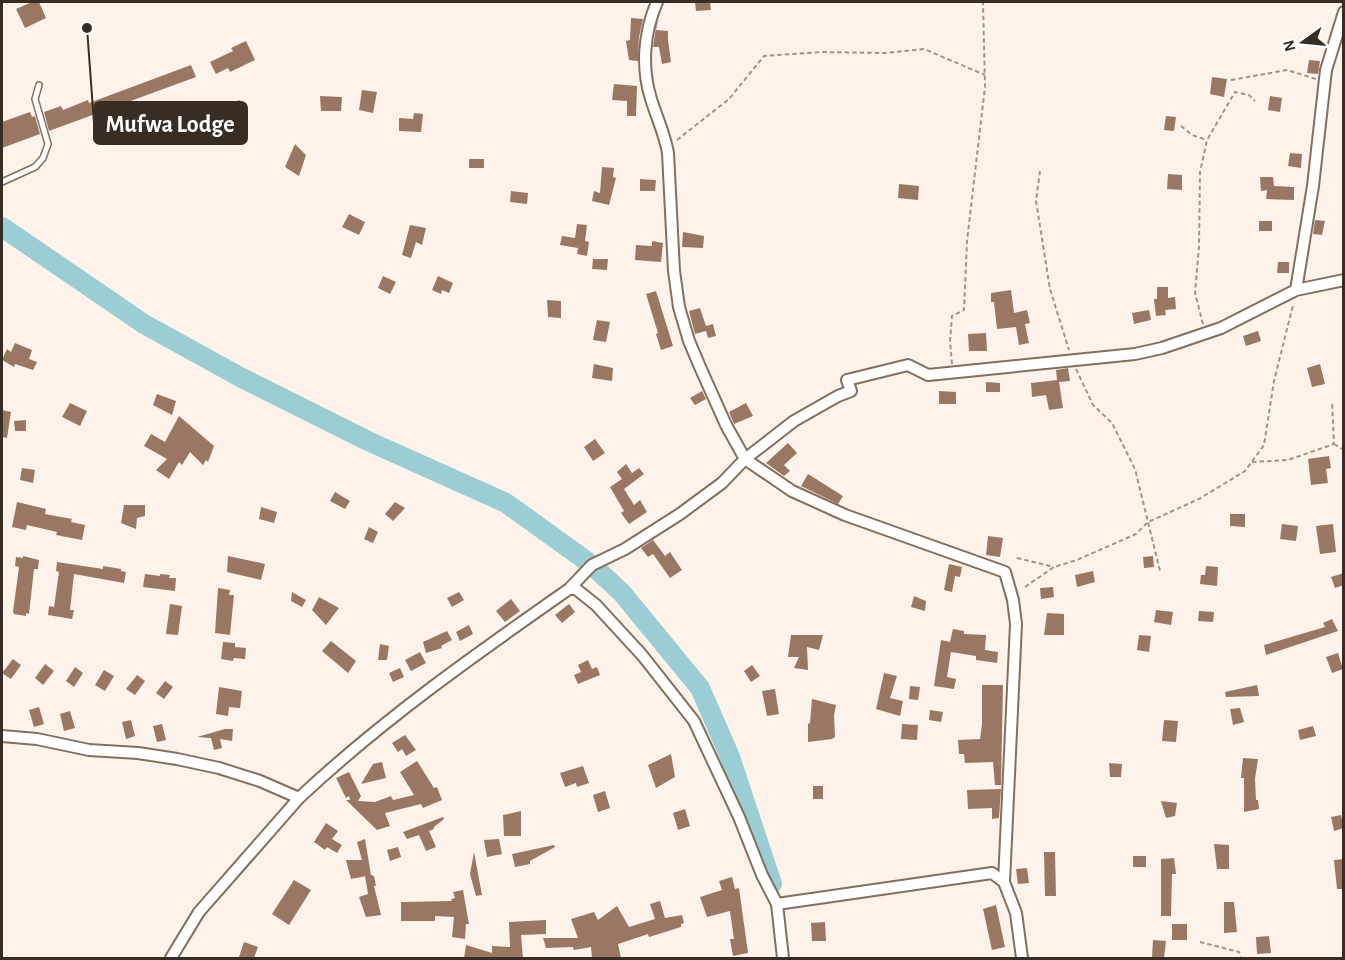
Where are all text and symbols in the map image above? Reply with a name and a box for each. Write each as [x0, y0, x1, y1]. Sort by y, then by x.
north arrow [1273, 12, 1333, 72]
text: N [1280, 38, 1299, 53]
callout: Mufwa Lodge [94, 102, 247, 144]
text: Mufwa Lodge [105, 113, 235, 137]

